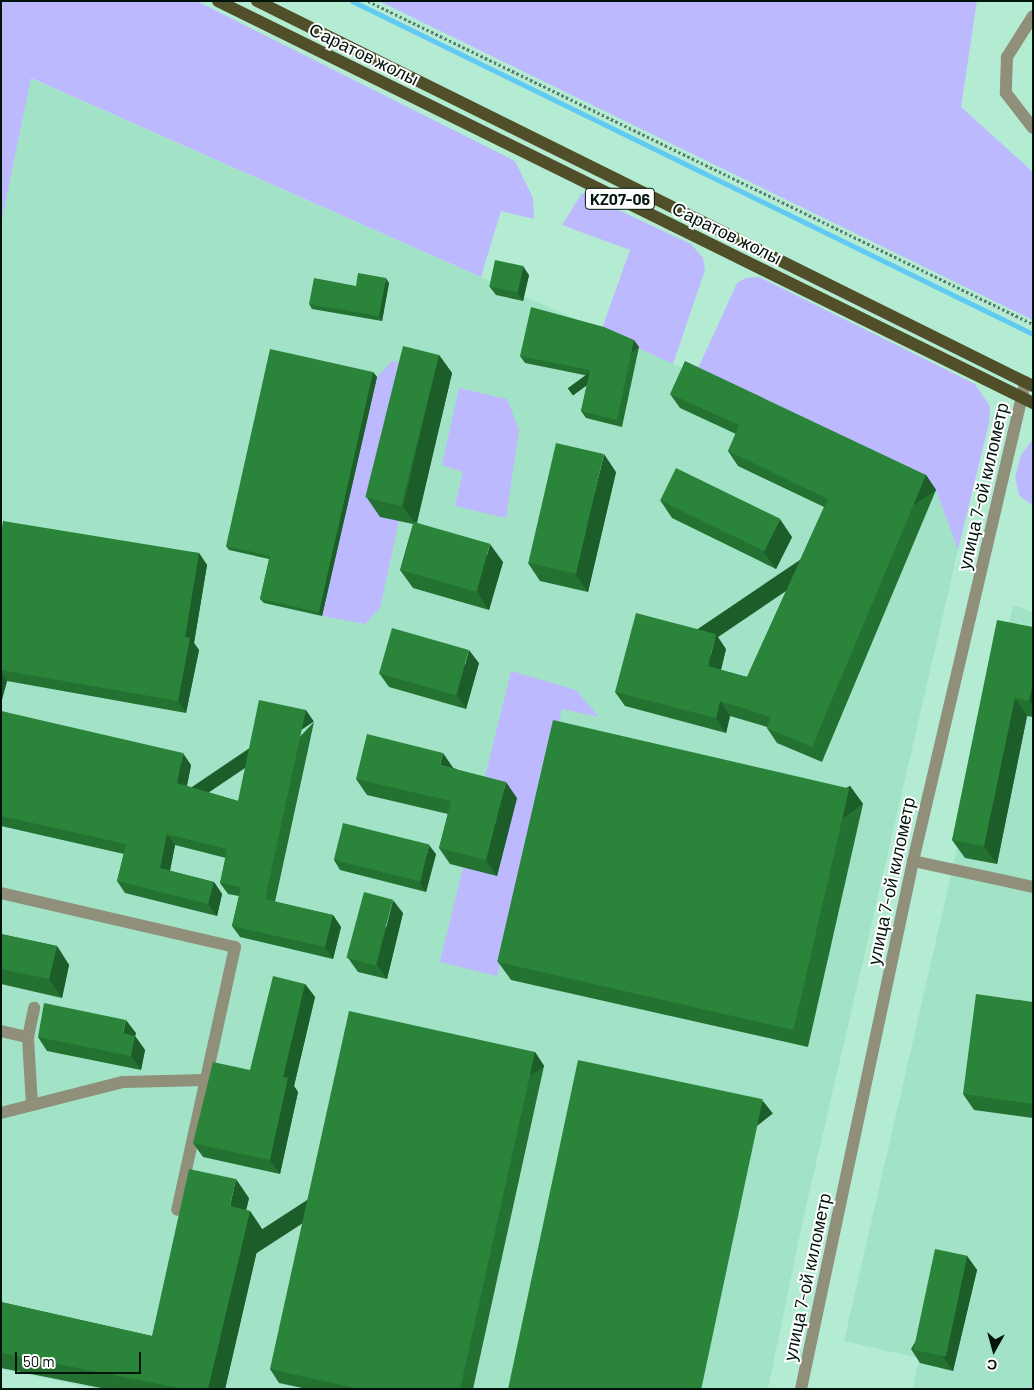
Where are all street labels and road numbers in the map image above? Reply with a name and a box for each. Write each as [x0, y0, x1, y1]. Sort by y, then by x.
street label: Саратов жолы [306, 18, 422, 90]
road number: KZ07-06 [584, 185, 656, 212]
street label: Саратов жолы [669, 197, 785, 269]
street label: улица 7-ой километр [953, 400, 1013, 572]
street label: улица 7-ой километр [863, 795, 919, 967]
street label: улица 7-ой километр [779, 1191, 835, 1363]

